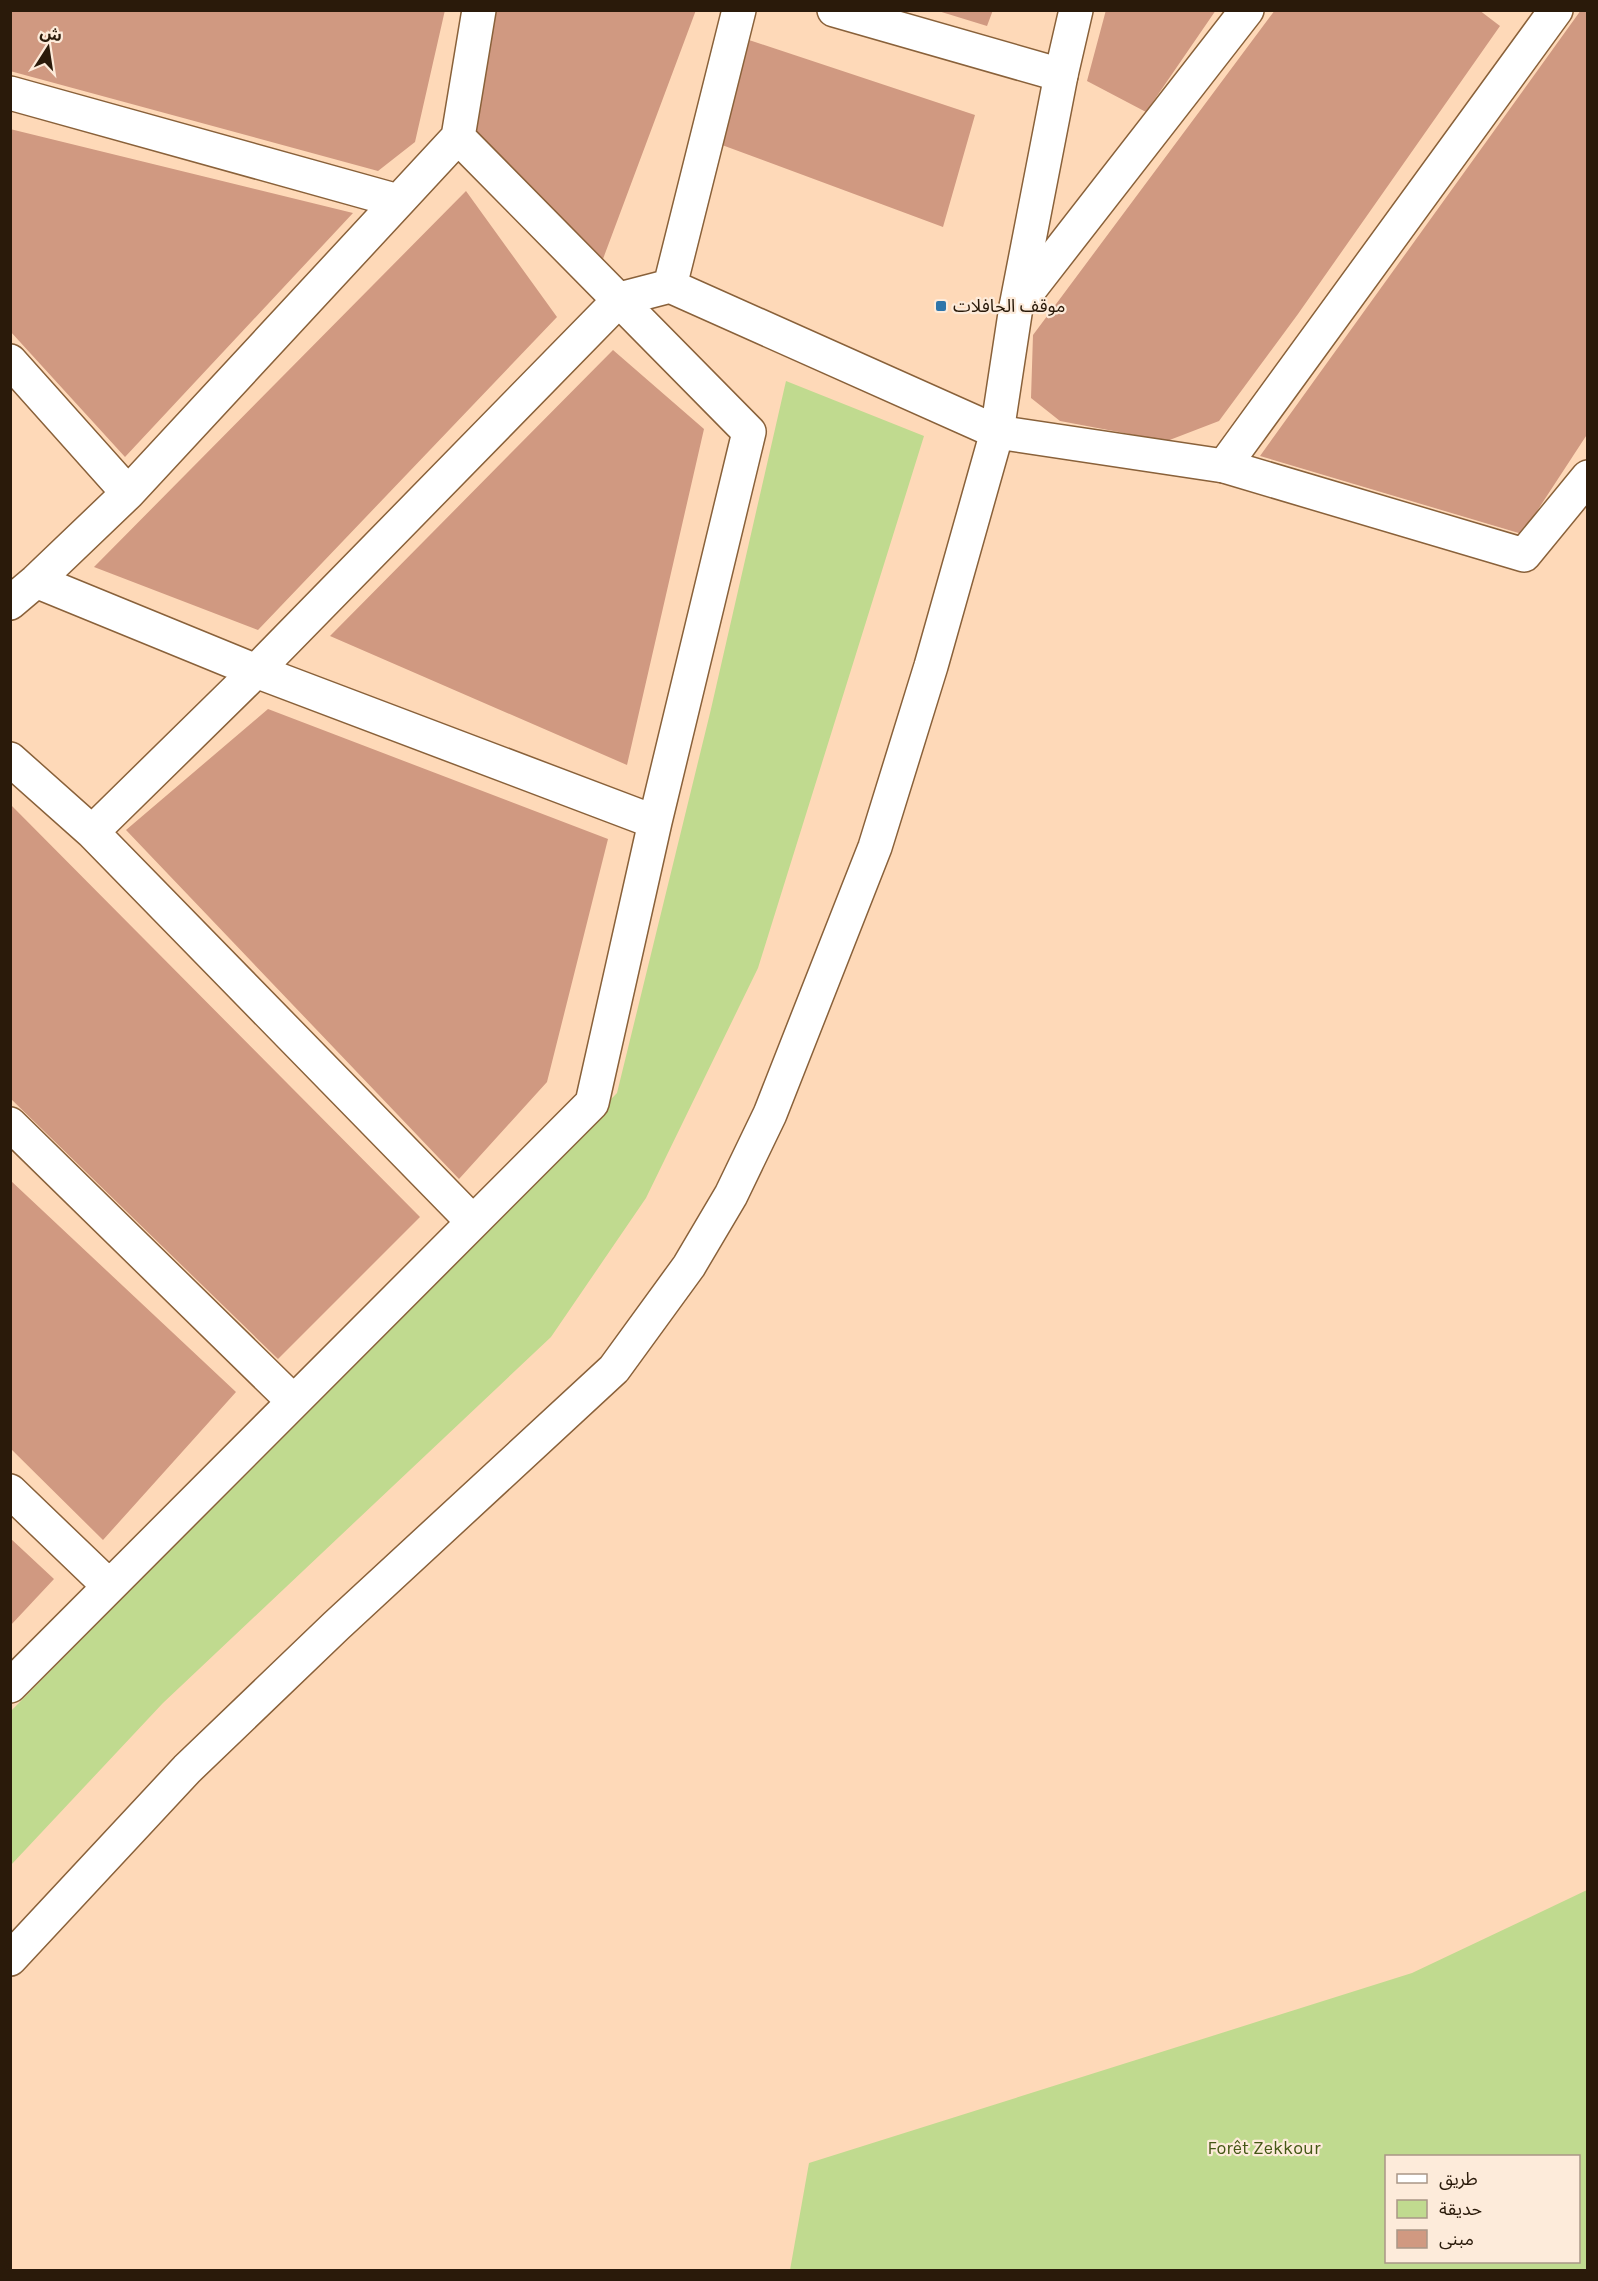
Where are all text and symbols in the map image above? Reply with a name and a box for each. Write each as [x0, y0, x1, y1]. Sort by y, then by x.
north arrow [18, 18, 78, 78]
text: ش [38, 22, 64, 45]
place label: موقف الحافلات [953, 295, 1065, 317]
marker: موقف الحافلات [934, 299, 948, 313]
park label: Forêt Zekkour [1208, 2137, 1321, 2159]
legend [1385, 2155, 1580, 2263]
text: طريق [1439, 2168, 1478, 2190]
text: حديقة [1439, 2198, 1482, 2220]
text: مبنى [1439, 2228, 1474, 2250]

